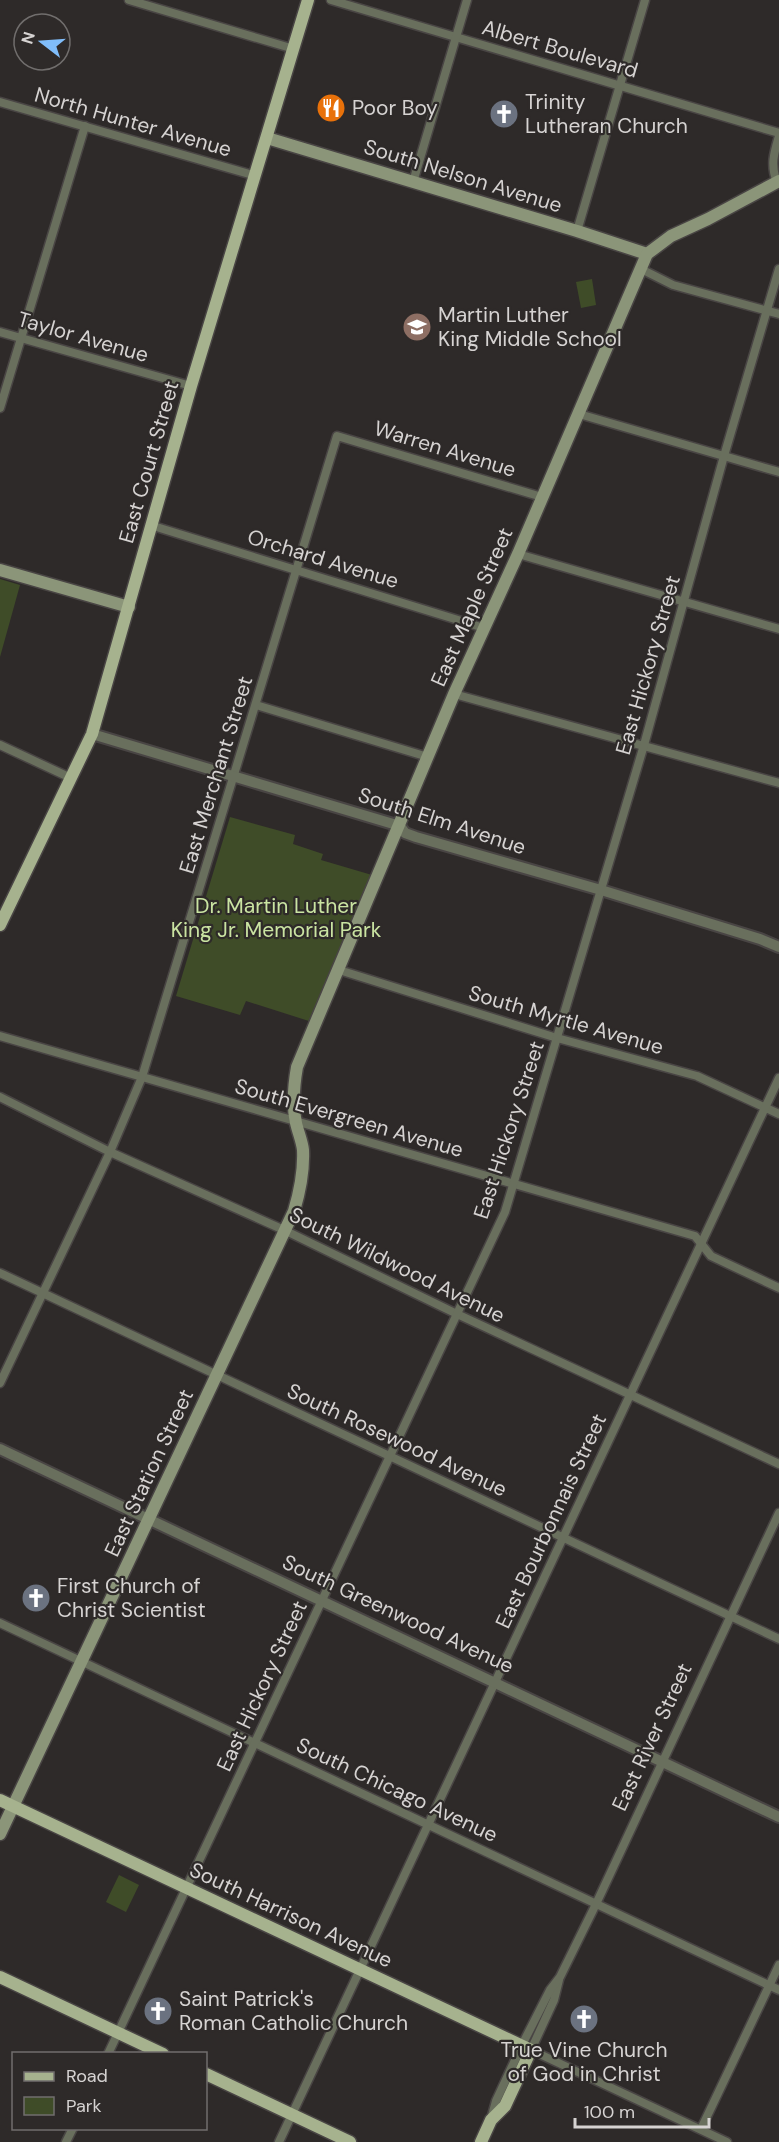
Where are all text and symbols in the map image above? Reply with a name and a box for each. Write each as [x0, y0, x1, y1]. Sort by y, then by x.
north arrow [12, 12, 72, 72]
street label: Albert Boulevard [479, 13, 641, 85]
text: N [16, 29, 40, 46]
street label: North Hunter Avenue [31, 80, 235, 164]
place label: Trinity Lutheran Church [525, 88, 688, 140]
restaurant icon: Poor Boy [315, 92, 347, 124]
place label: Poor Boy [352, 94, 438, 122]
church icon: Trinity Lutheran Church [488, 98, 520, 130]
street label: South Nelson Avenue [361, 133, 565, 219]
place label: Martin Luther King Middle School [438, 301, 622, 353]
street label: Taylor Avenue [14, 305, 152, 369]
school or university icon: Martin Luther King Middle School [401, 311, 433, 343]
street label: East Court Street [112, 377, 186, 547]
street label: Warren Avenue [371, 414, 519, 484]
street label: Orchard Avenue [244, 523, 402, 595]
street label: East Maple Street [424, 523, 520, 691]
street label: East Hickory Street [609, 572, 687, 758]
street label: East Merchant Street [173, 673, 259, 877]
street label: South Elm Avenue [355, 781, 529, 861]
park label: Dr. Martin Luther King Jr. Memorial Park [171, 892, 382, 944]
street label: South Myrtle Avenue [465, 979, 667, 1061]
street label: East Hickory Street [467, 1038, 551, 1222]
street label: South Evergreen Avenue [232, 1072, 467, 1164]
street label: South Wildwood Avenue [285, 1201, 509, 1329]
street label: South Rosewood Avenue [283, 1377, 512, 1503]
street label: East Station Street [98, 1385, 200, 1561]
street label: East Bourbonnais Street [489, 1409, 613, 1633]
street label: South Greenwood Avenue [278, 1548, 518, 1680]
place label: First Church of Christ Scientist [57, 1572, 206, 1624]
church icon: First Church of Christ Scientist [20, 1582, 52, 1614]
street label: East Hickory Street [210, 1596, 314, 1776]
street label: East River Street [605, 1659, 699, 1815]
street label: South Chicago Avenue [292, 1731, 502, 1849]
street label: South Harrison Avenue [185, 1856, 397, 1974]
place label: Saint Patrick's Roman Catholic Church [179, 1985, 408, 2037]
church icon: Saint Patrick's Roman Catholic Church [142, 1995, 174, 2027]
church icon: True Vine Church of God in Christ [568, 2003, 600, 2035]
place label: True Vine Church of God in Christ [500, 2036, 668, 2088]
legend [12, 2052, 207, 2130]
text: Road [66, 2064, 108, 2088]
scale bar [575, 2091, 708, 2129]
text: Park [66, 2094, 102, 2118]
text: 100 m [584, 2100, 635, 2124]

